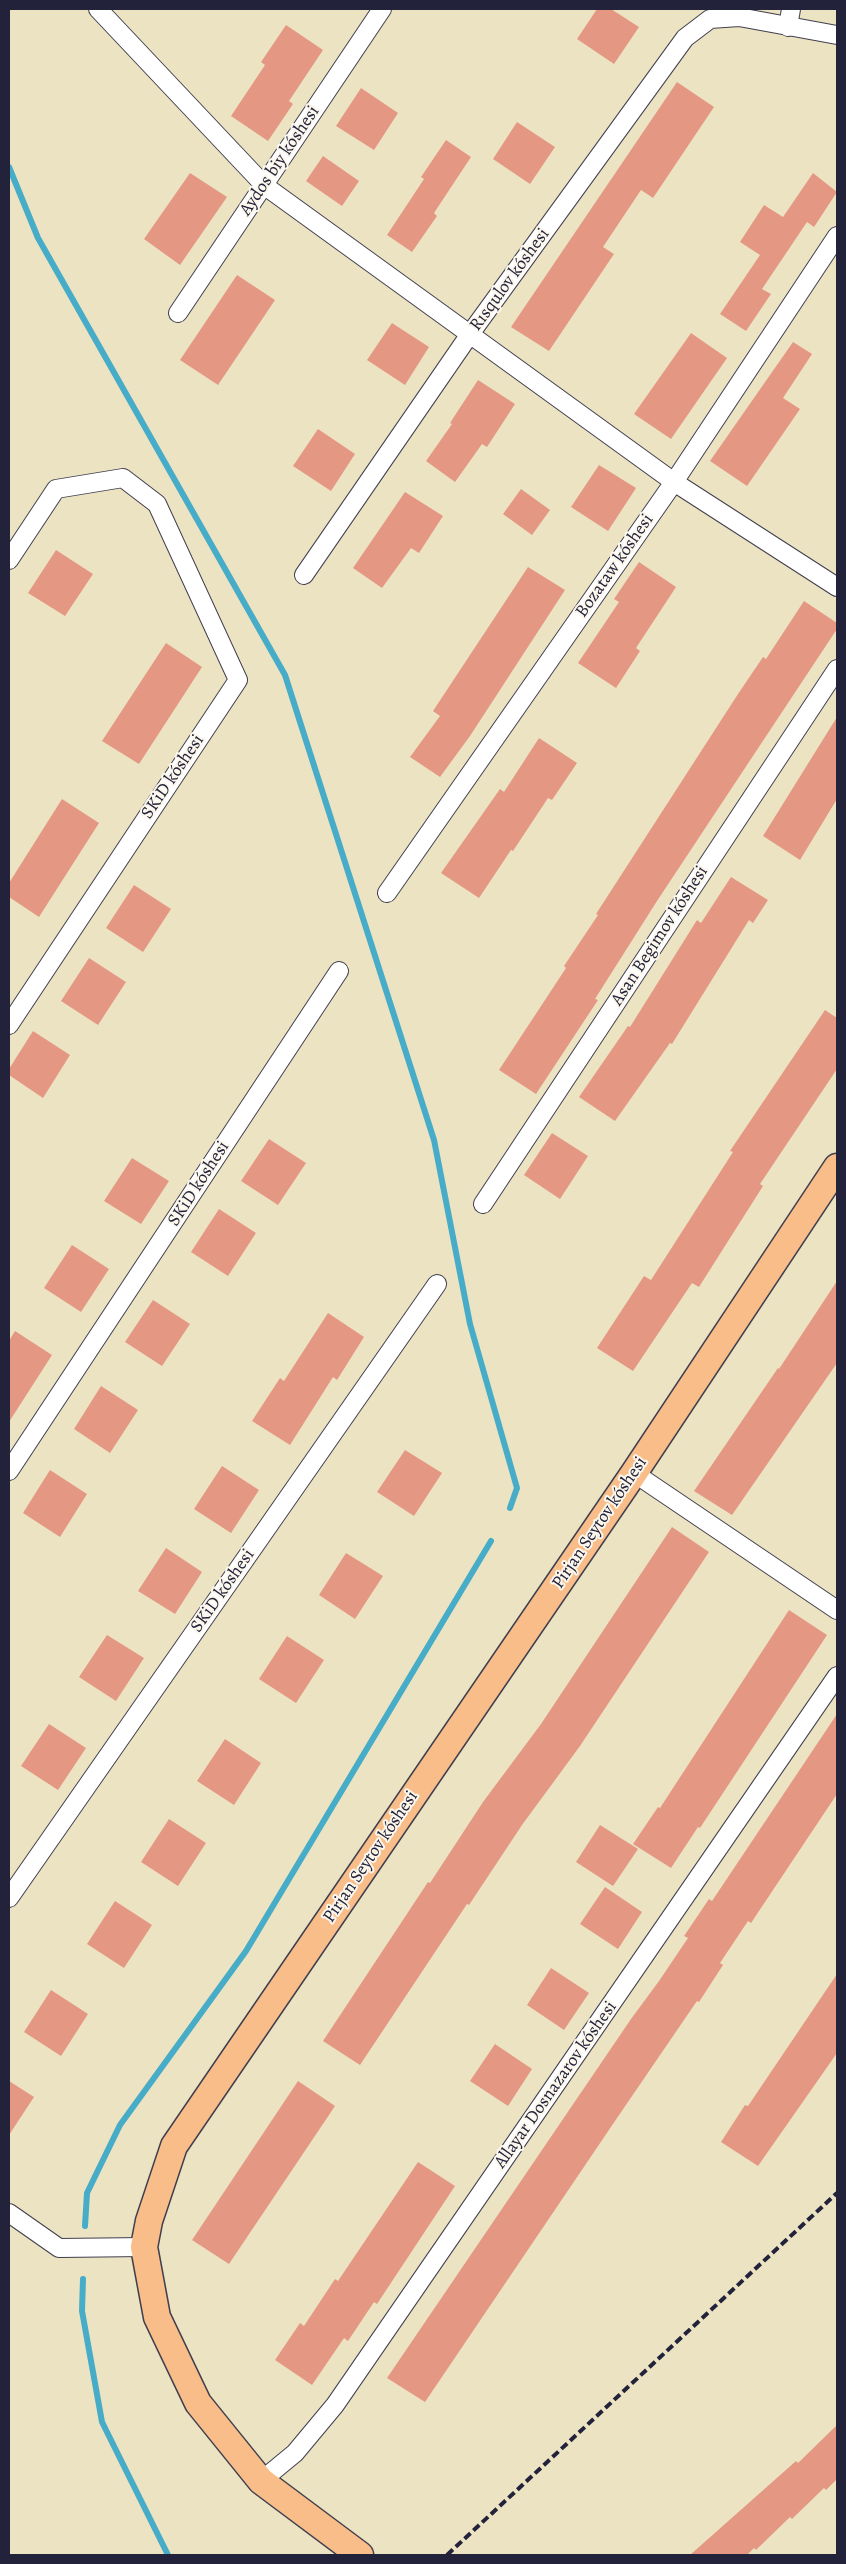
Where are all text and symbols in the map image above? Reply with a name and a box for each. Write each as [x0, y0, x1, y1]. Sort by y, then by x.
street label: Aydos biy kóshesi [235, 102, 325, 220]
street label: Rısqulov kóshesi [465, 224, 555, 336]
street label: Bozataw kóshesi [571, 510, 659, 622]
street label: SKiD kóshesi [137, 731, 209, 823]
street label: Asan Begimov kóshesi [607, 862, 713, 1010]
street label: SKiD kóshesi [164, 1137, 234, 1231]
street label: Pirjan Seytov kóshesi [548, 1453, 652, 1593]
street label: SKiD kóshesi [186, 1545, 260, 1637]
street label: Pirjan Seytov kóshesi [319, 1787, 423, 1927]
street label: Allayar Dosnazarov kóshesi [490, 1997, 622, 2173]

